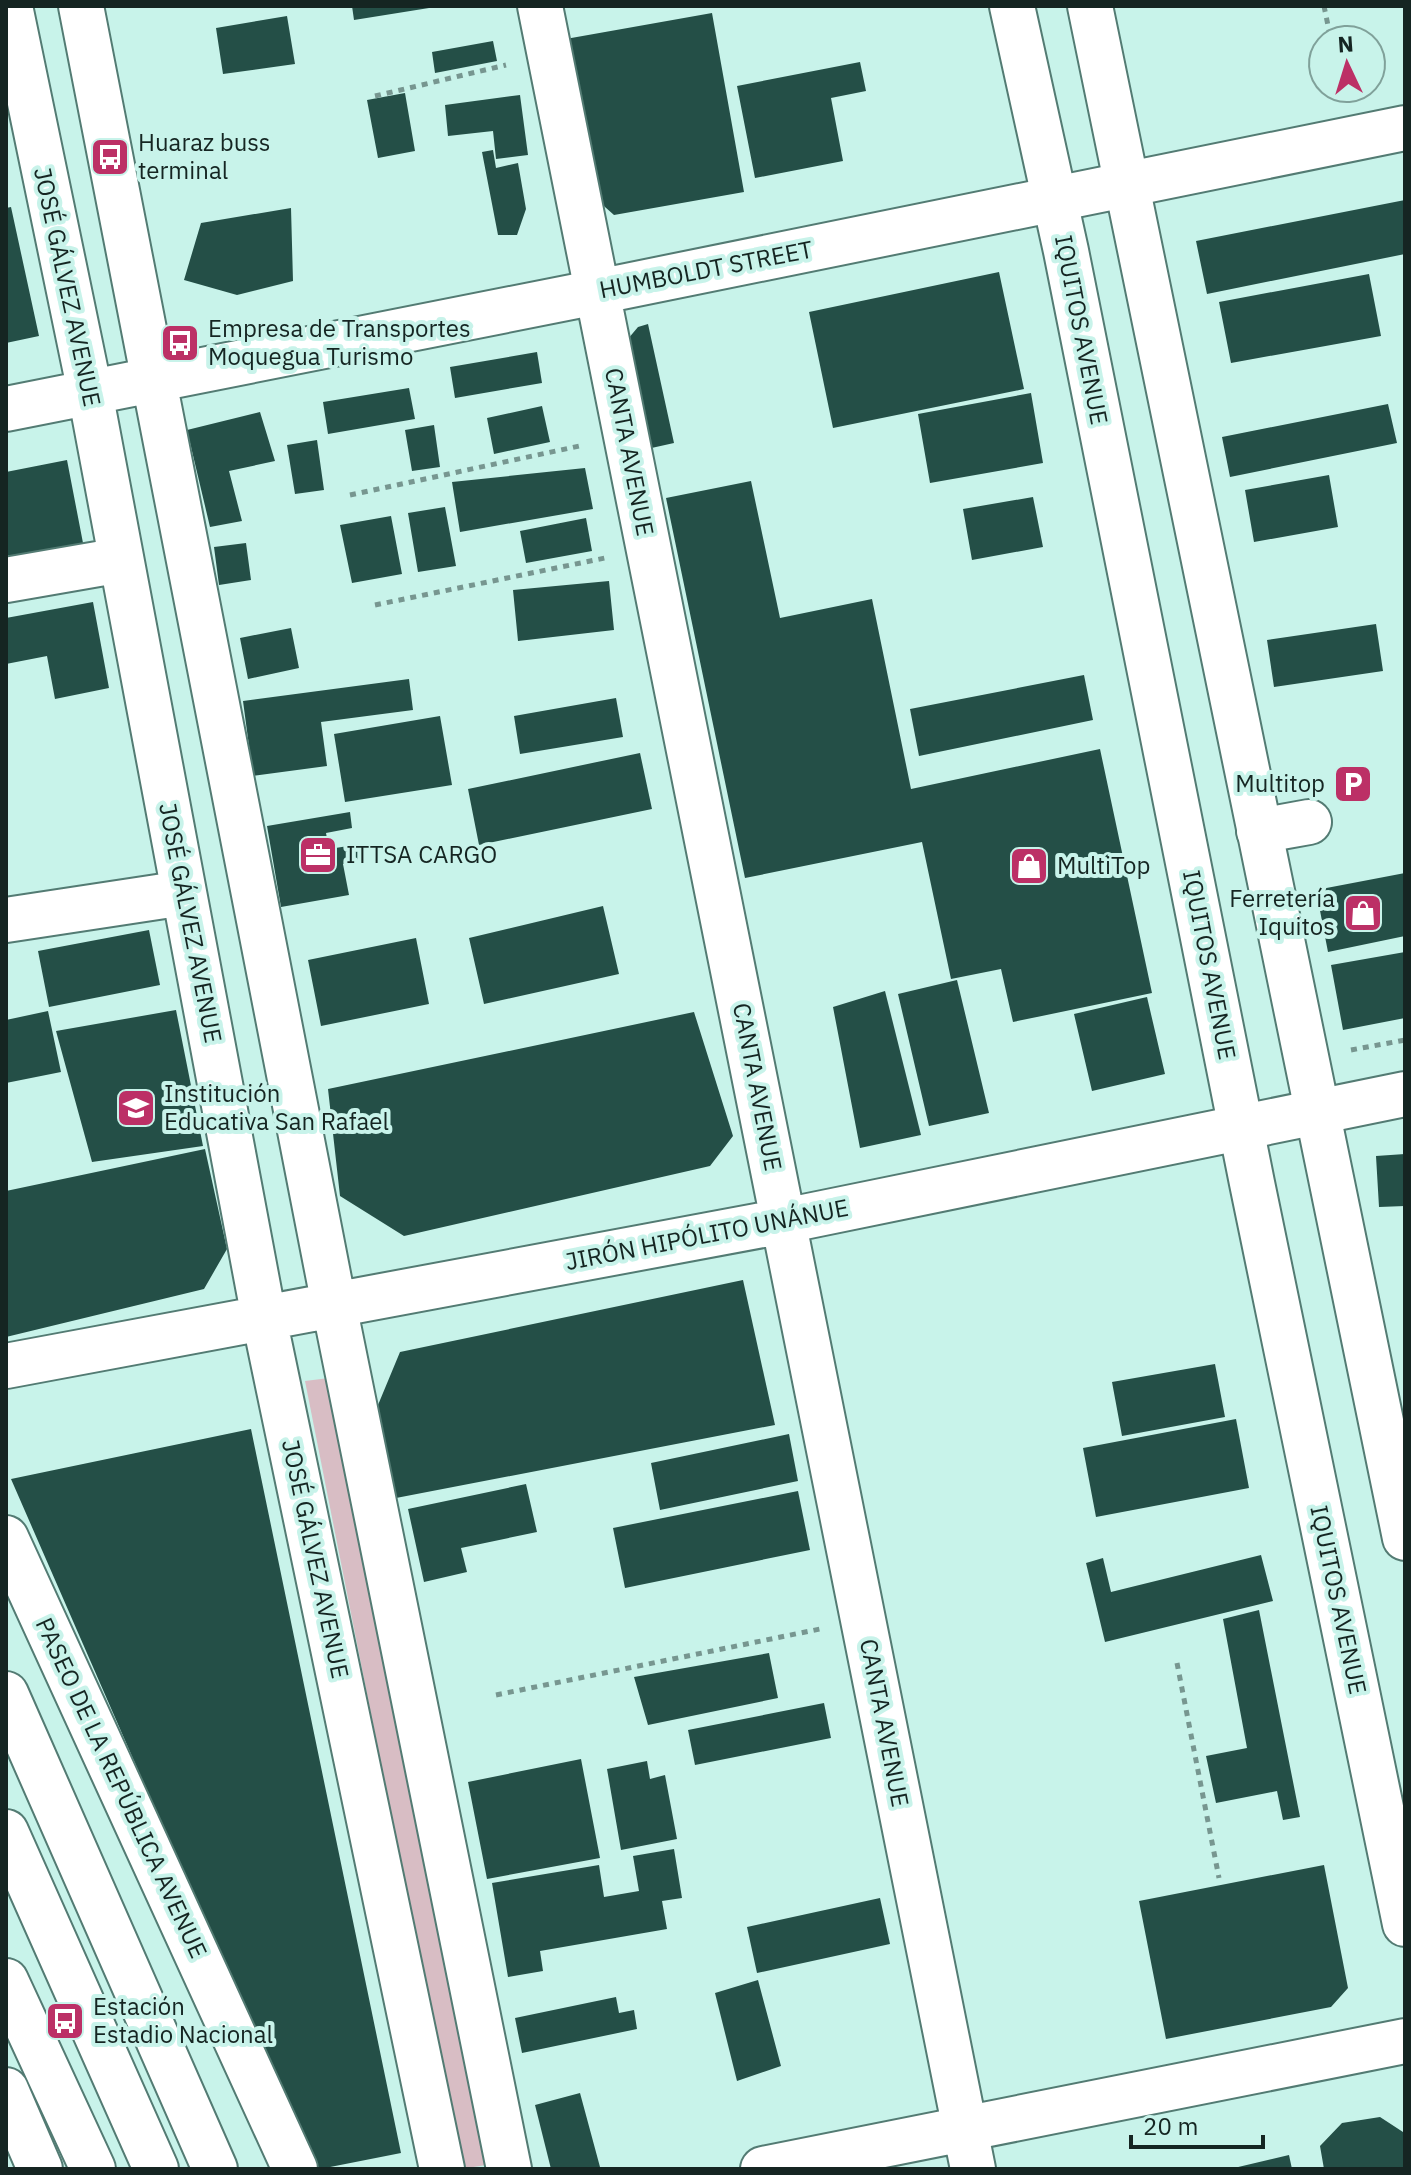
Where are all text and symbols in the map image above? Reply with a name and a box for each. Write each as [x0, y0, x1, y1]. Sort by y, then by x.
north arrow [1307, 24, 1387, 104]
text: N [1337, 29, 1355, 59]
place label: Huaraz buss terminal [138, 126, 271, 186]
bus stop icon: Huaraz buss terminal [89, 136, 131, 178]
street label: JOSÉ GÁLVEZ AVENUE [27, 164, 109, 409]
street label: IQUITOS AVENUE [1048, 232, 1116, 427]
street label: HUMBOLDT STREET [596, 233, 815, 305]
place label: Empresa de Transportes Moquegua Turismo [208, 312, 471, 372]
bus stop icon: Empresa de Transportes Moquegua Turismo [159, 322, 201, 364]
street label: CANTA AVENUE [598, 365, 662, 539]
parking icon: Multitop [1332, 763, 1374, 805]
place label: Multitop [1235, 767, 1325, 799]
street label: JOSÉ GÁLVEZ AVENUE [152, 800, 230, 1046]
office icon: ITTSA CARGO [297, 834, 339, 876]
place label: ITTSA CARGO [346, 838, 497, 870]
shop icon: MultiTop [1008, 845, 1050, 887]
place label: MultiTop [1057, 849, 1150, 881]
street label: IQUITOS AVENUE [1176, 867, 1244, 1062]
place label: Ferretería Iquitos [1229, 882, 1335, 942]
shop icon: Ferretería Iquitos [1342, 892, 1384, 934]
street label: CANTA AVENUE [726, 1000, 790, 1174]
place label: Institución Educativa San Rafael [164, 1077, 389, 1137]
school or university icon: Institución Educativa San Rafael [115, 1087, 157, 1129]
street label: JIRÓN HIPÓLITO UNÁNUE [562, 1191, 851, 1277]
street label: JOSÉ GÁLVEZ AVENUE [275, 1436, 357, 1681]
street label: IQUITOS AVENUE [1303, 1502, 1375, 1697]
street label: PASEO DE LA REPÚBLICA AVENUE [29, 1612, 215, 1963]
street label: CANTA AVENUE [853, 1636, 917, 1810]
place label: Estación Estadio Nacional [93, 1990, 273, 2050]
bus stop icon: Estación Estadio Nacional [44, 2000, 86, 2042]
scale bar [1131, 2099, 1263, 2149]
text: 20 m [1143, 2110, 1198, 2142]

